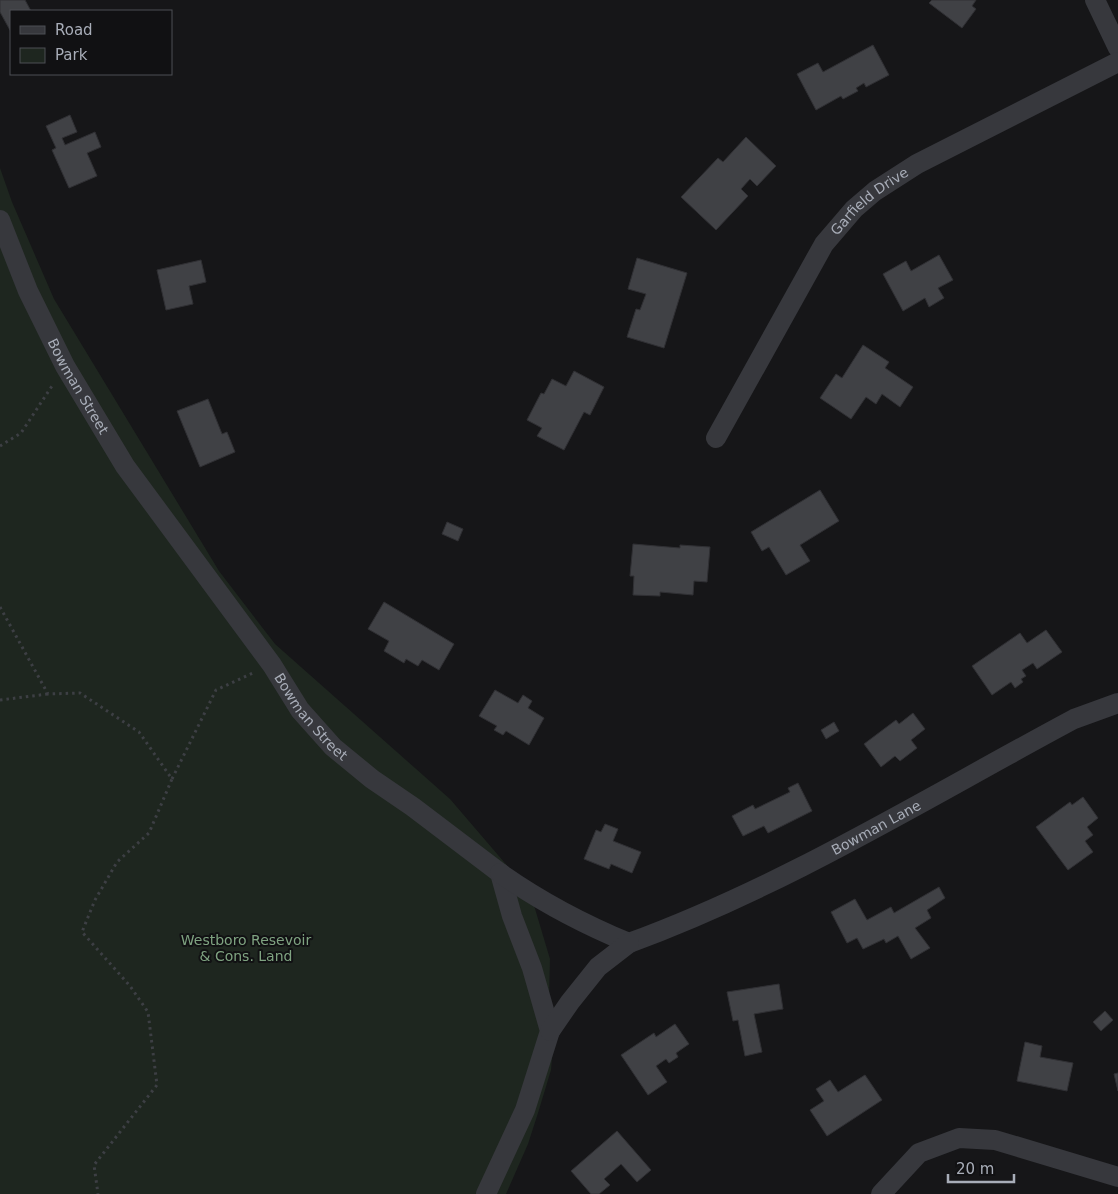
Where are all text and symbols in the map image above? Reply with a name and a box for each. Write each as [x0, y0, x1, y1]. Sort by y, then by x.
legend [10, 10, 172, 75]
text: Road [55, 21, 93, 39]
text: Park [55, 46, 88, 64]
street label: Garfield Drive [827, 164, 911, 238]
street label: Bowman Street [45, 336, 112, 437]
street label: Bowman Street [271, 670, 351, 764]
street label: Bowman Lane [829, 797, 923, 858]
park label: Westboro Resevoir & Cons. Land [181, 932, 311, 964]
scale bar [948, 1152, 1014, 1184]
text: 20 m [956, 1160, 994, 1178]

